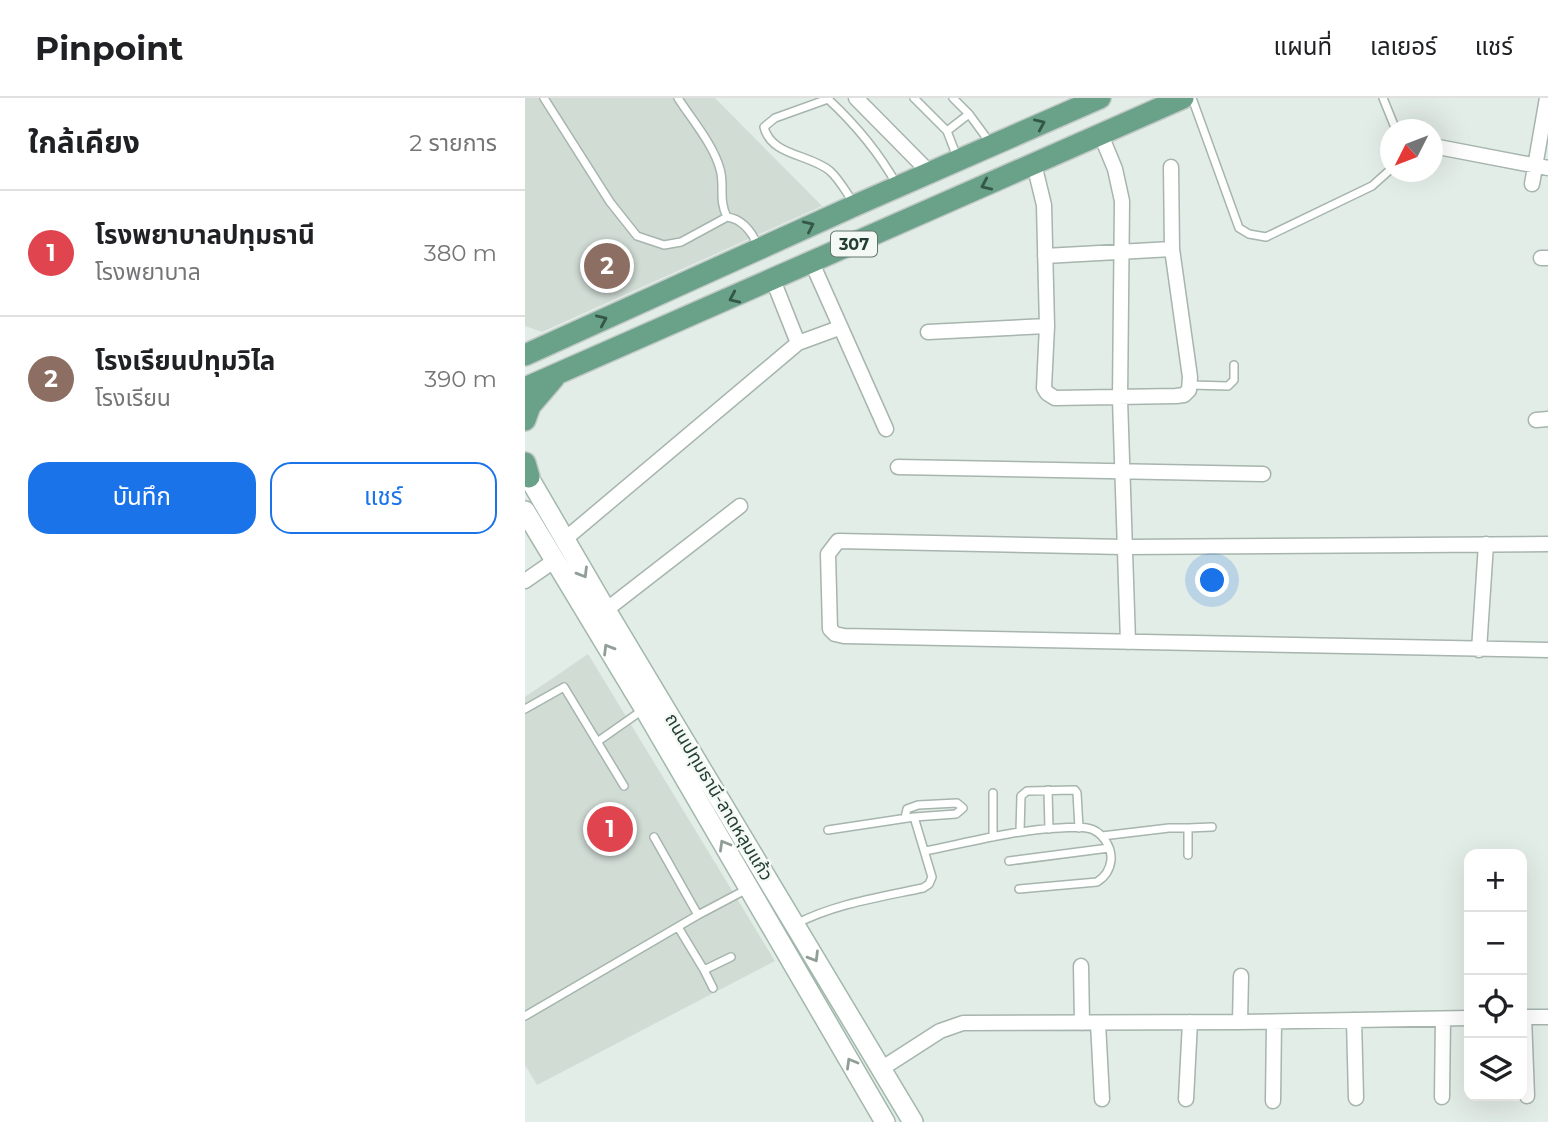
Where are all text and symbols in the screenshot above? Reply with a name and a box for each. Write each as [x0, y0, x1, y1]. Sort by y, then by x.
text: Pinpoint [35, 28, 183, 68]
text: แผนที่ [1274, 32, 1332, 61]
text: เลเยอร์ [1370, 32, 1437, 61]
text: แชร์ [1475, 32, 1513, 61]
one-way arrow [1033, 118, 1045, 132]
north arrow [1380, 119, 1443, 182]
text: ใกล้เคียง [28, 124, 140, 161]
text: 2 รายการ [409, 129, 497, 157]
one-way arrow [981, 177, 993, 191]
text: โรงพยาบาลปทุมธานี [95, 219, 315, 251]
one-way arrow [802, 220, 814, 234]
road number: 307 [831, 232, 877, 256]
text: 1 [46, 239, 56, 267]
text: 380 m [424, 239, 497, 267]
pin: 2 [584, 240, 630, 292]
text: โรงพยาบาล [95, 258, 201, 286]
one-way arrow [728, 290, 741, 304]
one-way arrow [595, 314, 607, 328]
text: โรงเรียนปทุมวิไล [95, 345, 275, 377]
text: 2 [44, 365, 58, 393]
text: 390 m [424, 365, 497, 393]
text: โรงเรียน [95, 384, 171, 412]
button: บันทึก [28, 462, 256, 534]
button: แชร์ [270, 462, 497, 534]
your location [1195, 563, 1229, 597]
one-way arrow [575, 565, 588, 578]
one-way arrow [604, 644, 617, 657]
street label: ถนนปทุมธานี-ลาดหลุมแก้ว [660, 709, 778, 885]
pin: 1 [587, 803, 633, 855]
one-way arrow [719, 839, 732, 852]
map controls [1464, 849, 1527, 1101]
button: + [1464, 849, 1527, 912]
button: − [1464, 912, 1527, 975]
one-way arrow [806, 949, 819, 962]
button: locate [1464, 975, 1527, 1038]
button: layers [1464, 1038, 1527, 1101]
one-way arrow [846, 1058, 859, 1071]

